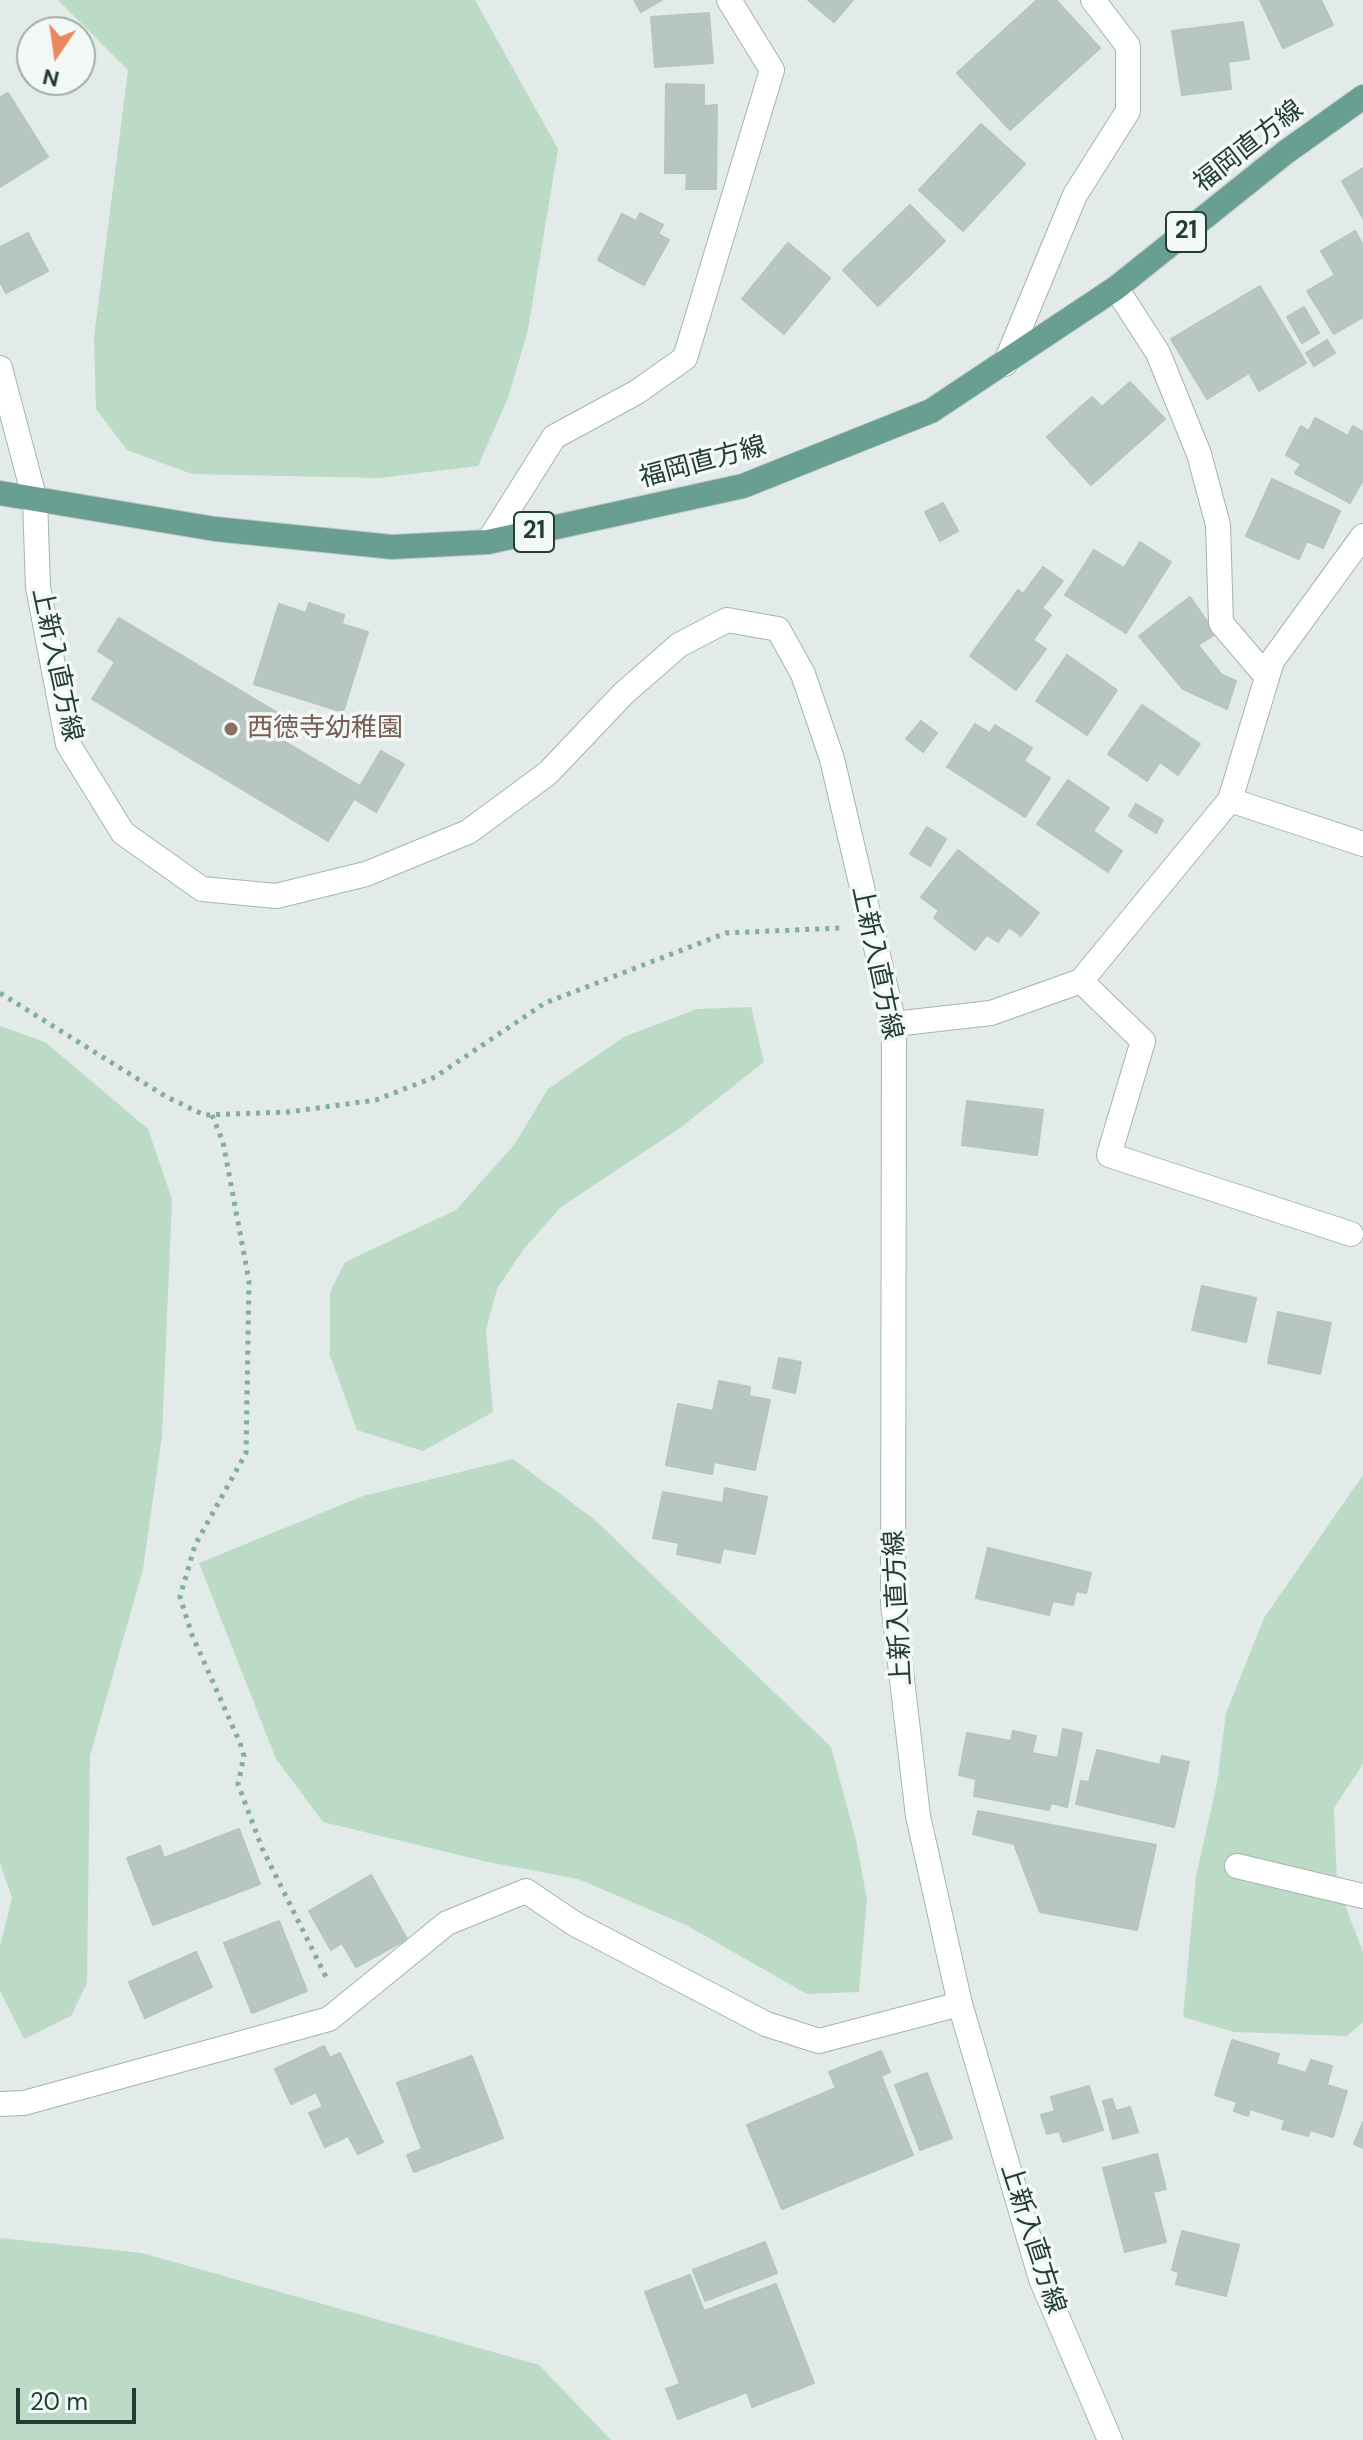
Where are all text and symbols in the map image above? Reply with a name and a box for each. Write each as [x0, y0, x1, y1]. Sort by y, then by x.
north arrow [16, 16, 96, 96]
text: N [40, 62, 62, 94]
street label: 福岡直方線 [1188, 95, 1310, 199]
road number: 21 [1166, 212, 1206, 252]
street label: 福岡直方線 [636, 431, 770, 495]
road number: 21 [514, 512, 554, 552]
street label: 上新入直方線 [25, 585, 87, 745]
place label: 西徳寺幼稚園 [247, 713, 403, 745]
marker: 西徳寺幼稚園 [222, 720, 240, 738]
street label: 上新入直方線 [845, 883, 907, 1043]
street label: 上新入直方線 [879, 1529, 919, 1687]
street label: 上新入直方線 [993, 2160, 1071, 2318]
scale bar [20, 2372, 140, 2422]
text: 20 m [30, 2386, 88, 2417]

